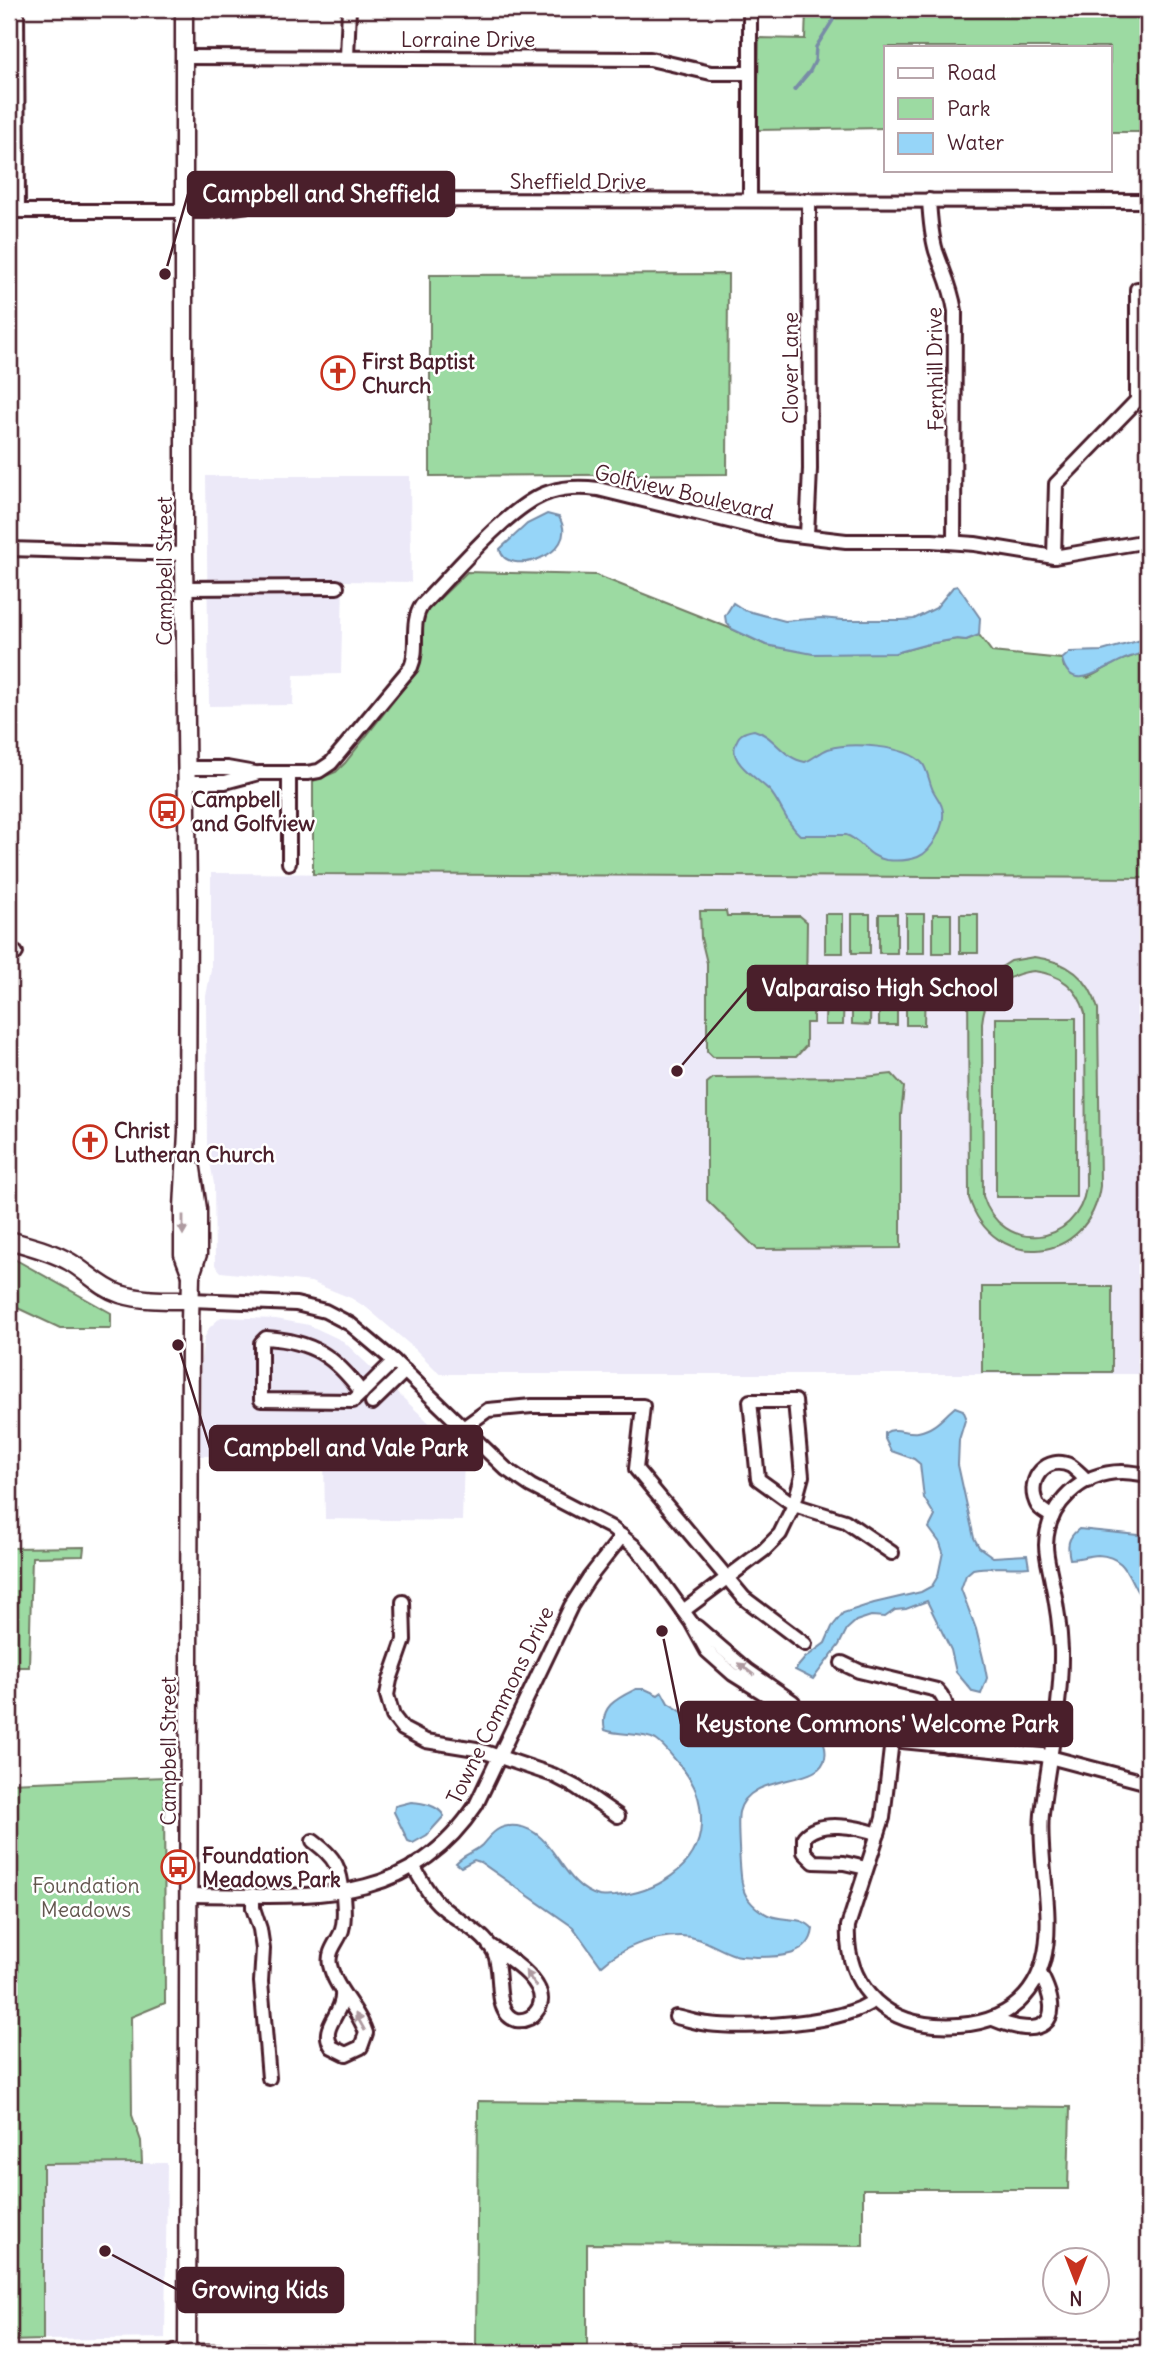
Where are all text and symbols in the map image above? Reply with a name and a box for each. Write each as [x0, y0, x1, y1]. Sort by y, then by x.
street label: Lorraine Drive [401, 26, 535, 53]
legend [884, 46, 1112, 172]
text: Road [947, 59, 996, 86]
text: Park [947, 95, 990, 122]
text: Water [947, 129, 1005, 156]
street label: Sheffield Drive [510, 168, 646, 195]
callout: Campbell and Sheffield [188, 172, 454, 216]
text: Campbell and Sheffield [202, 179, 440, 208]
street label: Fernhill Drive [920, 307, 950, 431]
street label: Clover Lane [777, 312, 804, 424]
place label: First Baptist Church [362, 348, 476, 399]
church icon: First Baptist Church [319, 354, 357, 392]
street label: Golfview Boulevard [592, 458, 776, 526]
street label: Campbell Street [151, 496, 178, 646]
place label: Campbell and Golfview [192, 786, 315, 837]
bus stop icon: Campbell and Golfview [148, 792, 186, 830]
callout: Valparaiso High School [748, 966, 1012, 1010]
text: Valparaiso High School [762, 973, 998, 1002]
place label: Christ Lutheran Church [114, 1117, 275, 1168]
church icon: Christ Lutheran Church [71, 1123, 109, 1161]
one-way arrow [177, 1214, 189, 1236]
callout: Campbell and Vale Park [210, 1426, 482, 1470]
text: Campbell and Vale Park [224, 1433, 469, 1462]
street label: Towne Commons Drive [440, 1602, 560, 1808]
one-way arrow [737, 1662, 755, 1676]
street label: Campbell Street [155, 1676, 182, 1826]
callout: Keystone Commons' Welcome Park [681, 1702, 1072, 1746]
text: Keystone Commons' Welcome Park [695, 1709, 1059, 1738]
place label: Foundation Meadows Park [202, 1842, 341, 1893]
bus stop icon: Foundation Meadows Park [159, 1848, 197, 1886]
park label: Foundation Meadows [32, 1872, 140, 1923]
one-way arrow [524, 1970, 538, 1988]
one-way arrow [354, 2012, 366, 2031]
north arrow [1042, 2246, 1112, 2316]
callout: Growing Kids [178, 2268, 343, 2312]
text: Growing Kids [192, 2275, 328, 2304]
text: N [1069, 2286, 1083, 2310]

